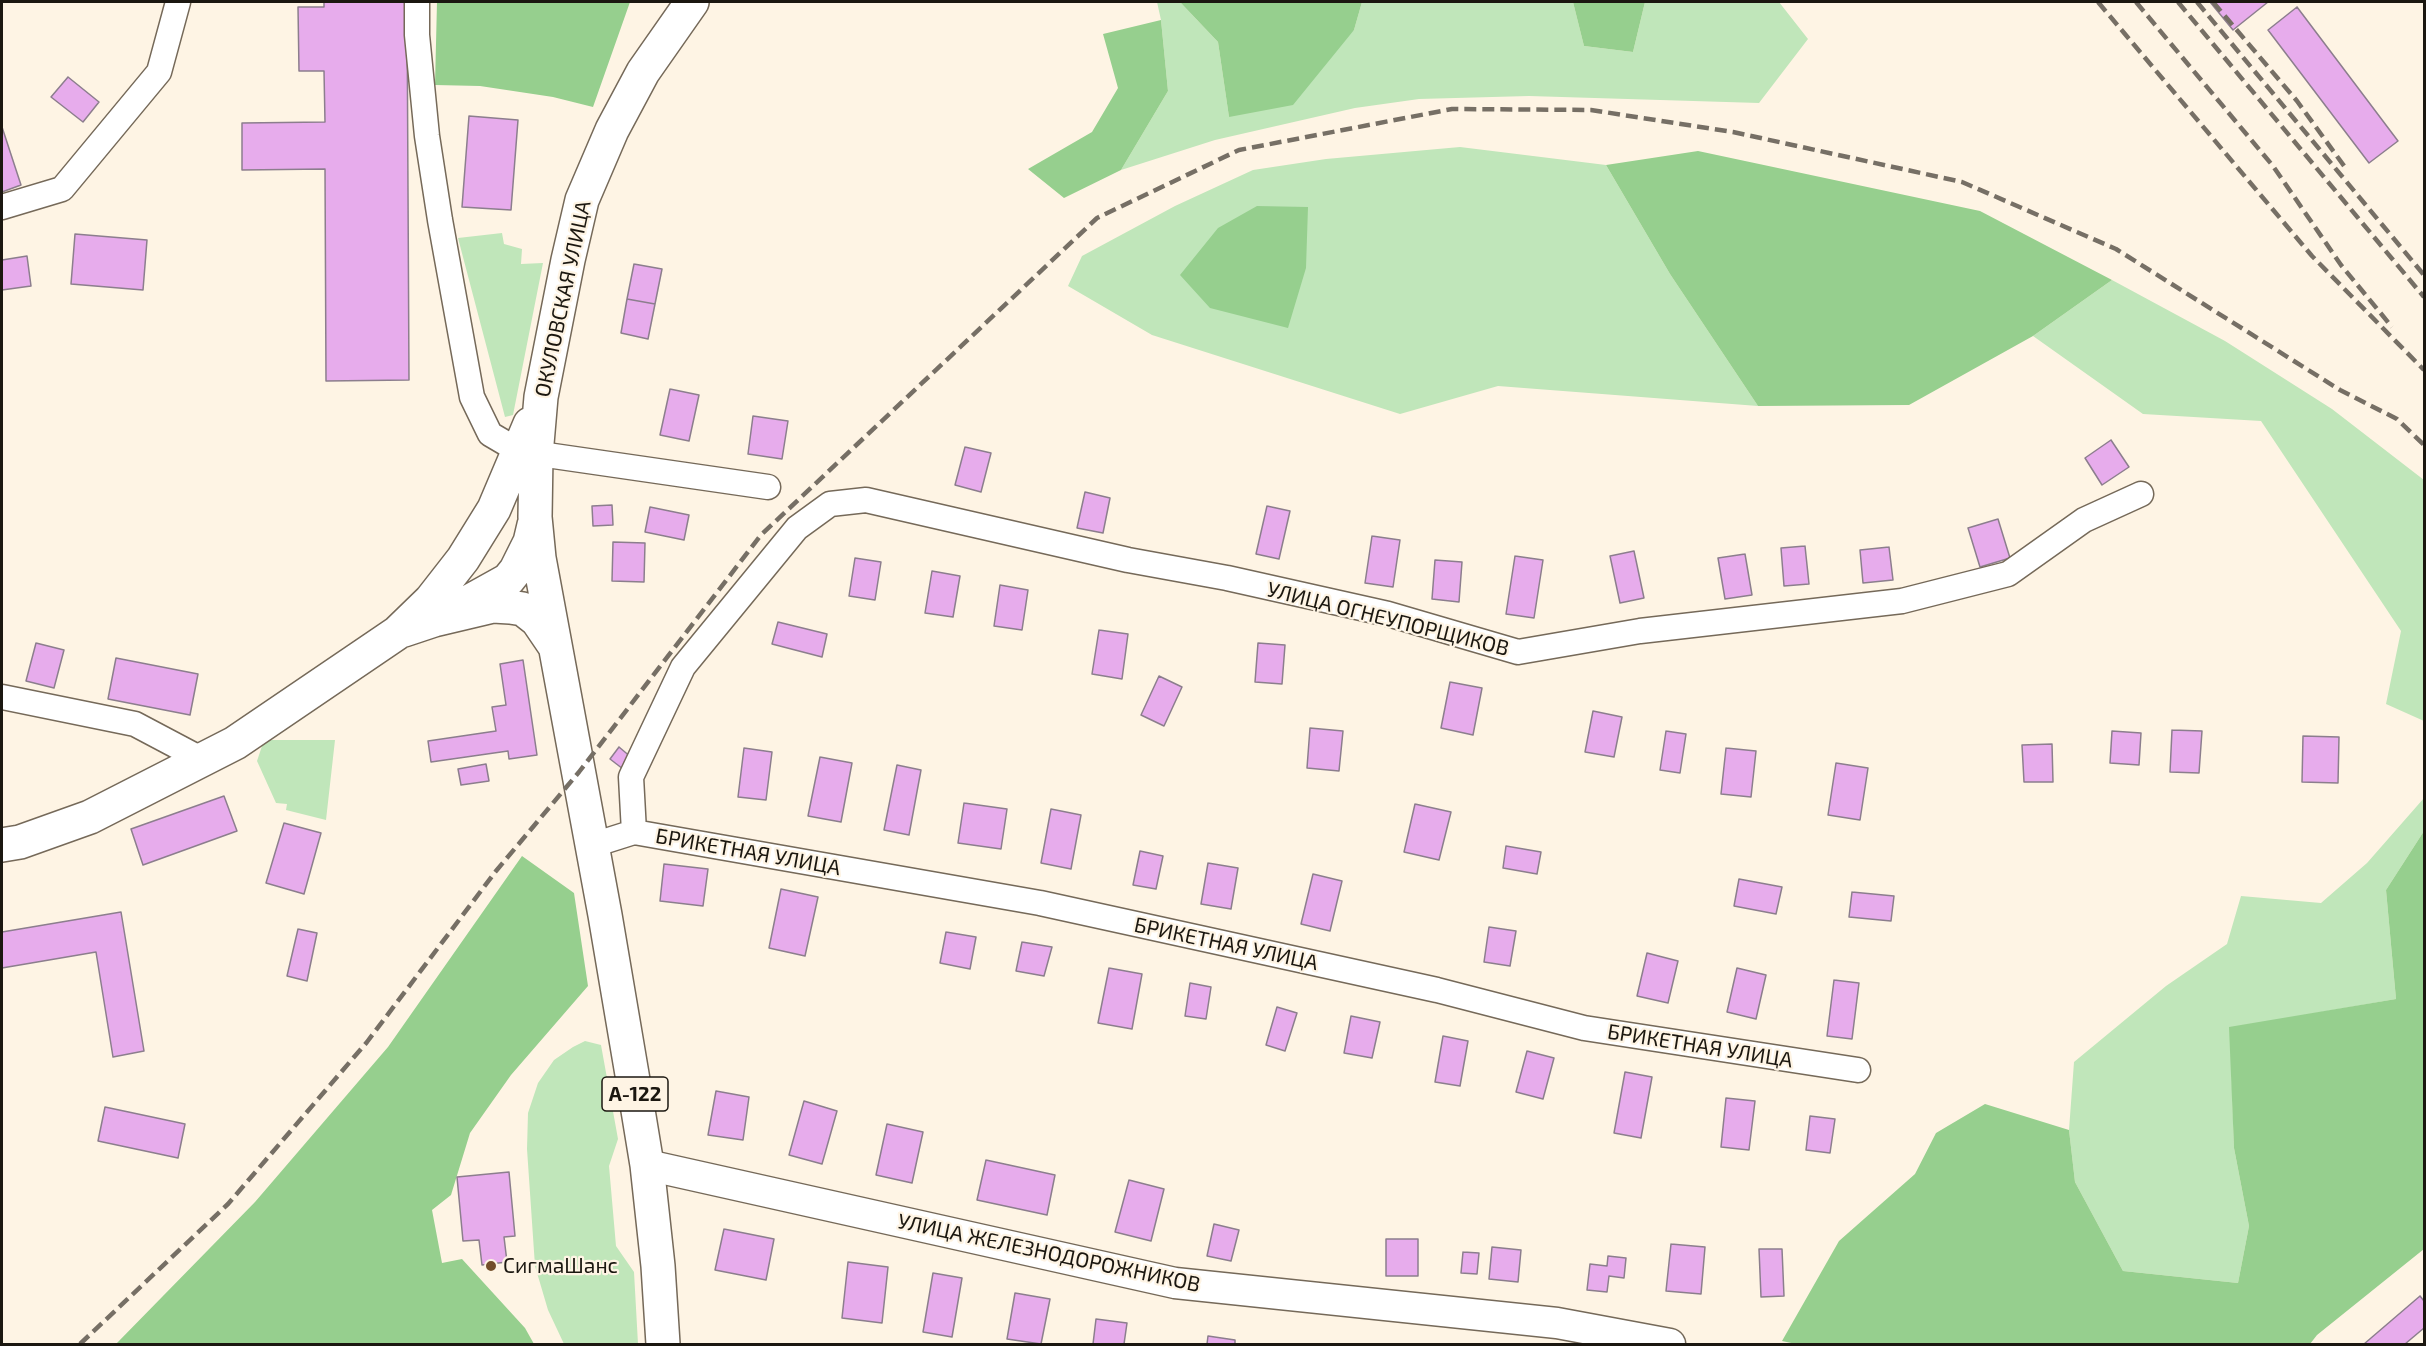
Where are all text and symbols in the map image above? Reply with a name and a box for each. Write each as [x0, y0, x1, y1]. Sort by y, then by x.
street label: ОКУЛОВСКАЯ УЛИЦА [530, 199, 596, 399]
street label: УЛИЦА ОГНЕУПОРЩИКОВ [1264, 577, 1512, 661]
street label: БРИКЕТНАЯ УЛИЦА [654, 823, 842, 881]
street label: БРИКЕТНАЯ УЛИЦА [1132, 912, 1320, 976]
street label: БРИКЕТНАЯ УЛИЦА [1606, 1019, 1794, 1073]
road number: А-122 [602, 1077, 668, 1111]
street label: УЛИЦА ЖЕЛЕЗНОДОРОЖНИКОВ [895, 1209, 1203, 1297]
place label: СигмаШанс [503, 1253, 618, 1279]
marker: СигмаШанс [484, 1259, 498, 1273]

